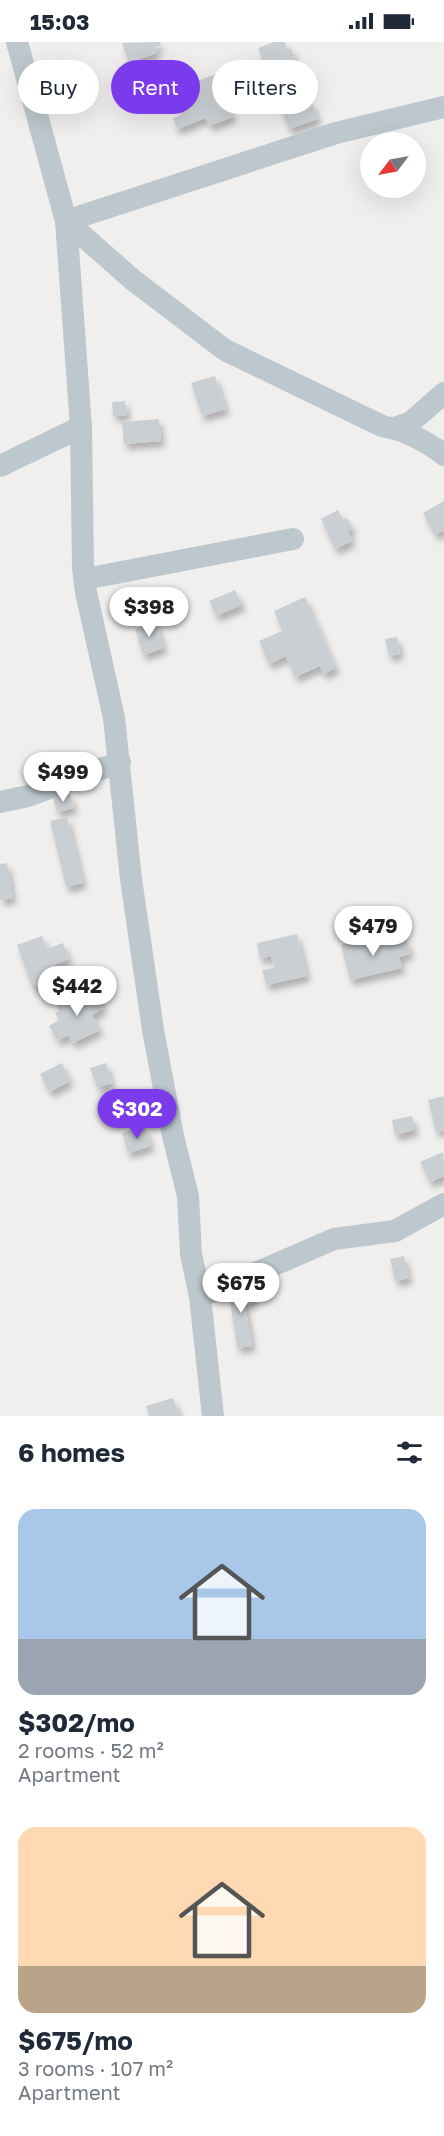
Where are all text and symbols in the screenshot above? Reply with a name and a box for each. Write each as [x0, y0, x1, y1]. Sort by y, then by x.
text: 15:03 [30, 8, 90, 35]
chip: Buy [18, 60, 99, 114]
chip: Rent [111, 60, 200, 114]
chip: Filters [212, 60, 318, 114]
north arrow [360, 132, 426, 198]
map controls [360, 132, 426, 198]
pin: $398 [113, 587, 185, 638]
text: $398 [123, 594, 175, 618]
pin: $499 [27, 752, 99, 803]
text: $499 [37, 759, 89, 783]
pin: $479 [337, 906, 409, 957]
text: $479 [348, 913, 398, 937]
pin: $442 [41, 966, 113, 1017]
text: $442 [52, 973, 102, 997]
pin: $302 [101, 1089, 173, 1140]
text: $302 [112, 1096, 162, 1120]
pin: $675 [205, 1263, 277, 1314]
text: $675 [216, 1270, 266, 1294]
icon: filters [393, 1436, 426, 1469]
text: 6 homes [18, 1437, 125, 1468]
icon: home [168, 1548, 276, 1656]
text: $302/mo [18, 1707, 135, 1738]
text: 2 rooms · 52 m² [18, 1738, 164, 1762]
text: Apartment [18, 1762, 121, 1786]
icon: home [168, 1866, 276, 1974]
text: $675/mo [18, 2025, 133, 2056]
text: 3 rooms · 107 m² [18, 2056, 173, 2080]
text: Apartment [18, 2080, 121, 2104]

